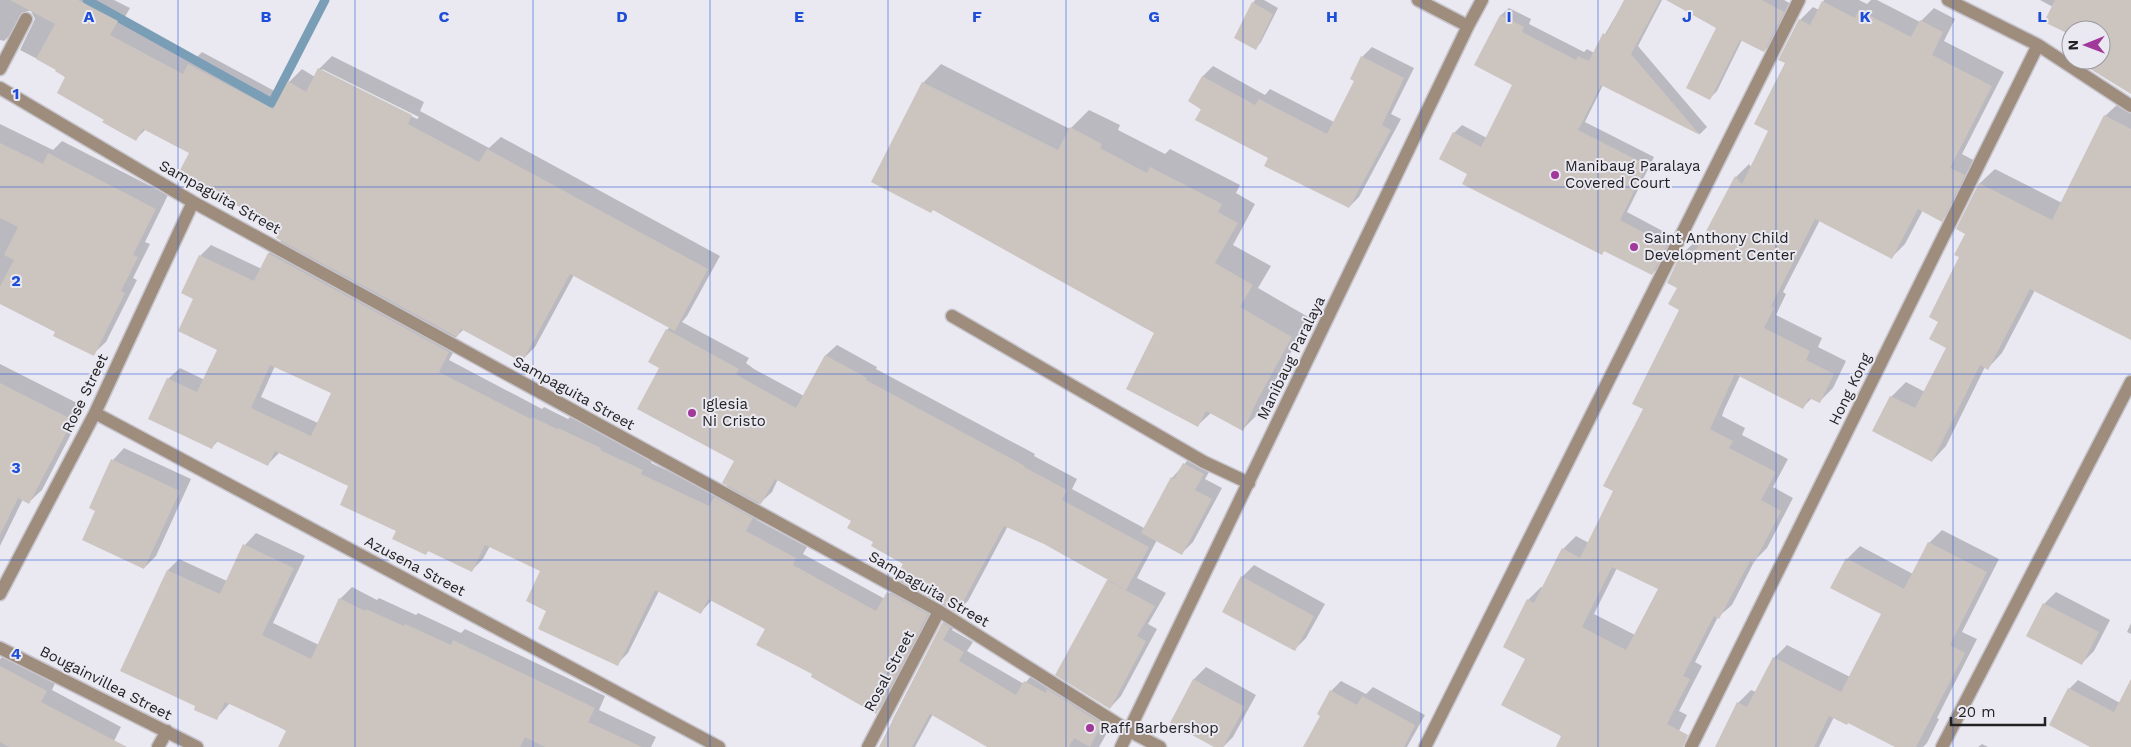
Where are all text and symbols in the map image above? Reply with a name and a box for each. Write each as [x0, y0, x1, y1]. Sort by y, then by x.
text: A [84, 7, 95, 26]
text: B [261, 7, 272, 26]
text: C [439, 7, 450, 26]
text: D [616, 7, 628, 26]
text: E [794, 7, 804, 26]
text: F [972, 7, 982, 26]
text: G [1148, 7, 1160, 26]
text: H [1326, 7, 1338, 26]
text: I [1506, 7, 1512, 26]
text: J [1682, 7, 1692, 26]
text: K [1859, 7, 1871, 26]
text: L [2037, 7, 2047, 26]
north arrow [2061, 20, 2111, 70]
text: N [2065, 40, 2081, 51]
text: 1 [13, 84, 19, 103]
street label: Sampaguita Street [156, 156, 284, 238]
place label: Manibaug Paralaya Covered Court [1565, 157, 1701, 192]
marker: Manibaug Paralaya Covered Court [1549, 169, 1561, 181]
place label: Saint Anthony Child Development Center [1644, 229, 1795, 264]
marker: Saint Anthony Child Development Center [1628, 241, 1640, 253]
text: 2 [11, 271, 21, 290]
street label: Manibaug Paralaya [1253, 293, 1329, 423]
street label: Rose Street [58, 350, 112, 435]
street label: Hong Kong [1825, 350, 1875, 428]
street label: Sampaguita Street [510, 352, 638, 434]
place label: Iglesia Ni Cristo [702, 395, 766, 430]
marker: Iglesia Ni Cristo [686, 407, 698, 419]
text: 3 [11, 458, 21, 477]
street label: Azusena Street [362, 532, 469, 600]
street label: Sampaguita Street [866, 547, 993, 631]
street label: Rosal Street [860, 627, 918, 715]
street label: Bougainvillea Street [37, 642, 176, 724]
text: 4 [11, 644, 21, 663]
scale bar [1951, 694, 2045, 726]
text: 20 m [1958, 703, 1996, 721]
place label: Raff Barbershop [1100, 719, 1219, 737]
marker: Raff Barbershop [1084, 722, 1096, 734]

